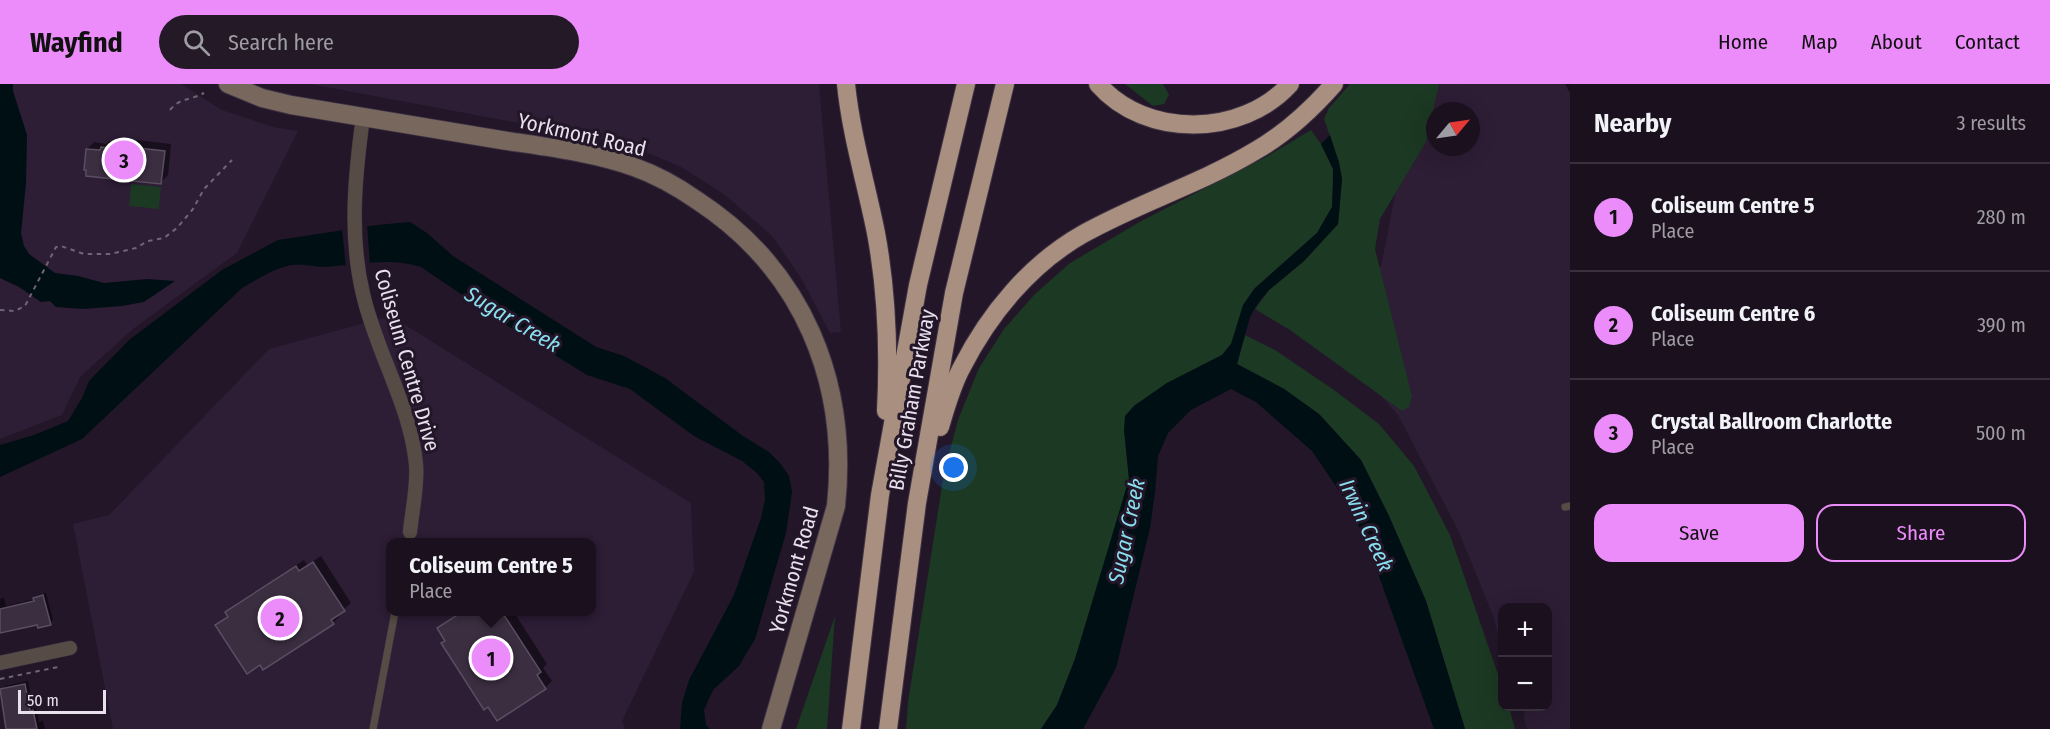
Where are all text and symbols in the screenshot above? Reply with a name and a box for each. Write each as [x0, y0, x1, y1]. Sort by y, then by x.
search box [159, 15, 579, 69]
text: Wayfind [30, 26, 123, 59]
icon: search [180, 26, 213, 59]
text: Search here [228, 29, 334, 56]
text: Home [1718, 29, 1768, 55]
text: Map [1801, 29, 1838, 55]
text: About [1871, 29, 1922, 55]
text: Contact [1955, 29, 2020, 55]
north arrow [1426, 102, 1480, 156]
street label: Yorkmont Road [515, 108, 649, 162]
text: Nearby [1594, 108, 1671, 139]
text: 3 results [1957, 111, 2026, 135]
pin: 3 [104, 138, 144, 182]
text: Coliseum Centre 5 [1651, 192, 1815, 219]
text: 1 [1609, 205, 1618, 229]
text: 280 m [1977, 205, 2026, 229]
text: Place [1651, 219, 1694, 243]
street label: Coliseum Centre Drive [369, 266, 445, 454]
water label: Sugar Creek [459, 280, 566, 359]
text: Coliseum Centre 6 [1651, 300, 1815, 327]
street label: Billy Graham Parkway [883, 307, 941, 493]
text: 2 [1609, 313, 1618, 337]
text: 390 m [1977, 313, 2026, 337]
text: Place [1651, 327, 1694, 351]
text: Crystal Ballroom Charlotte [1651, 408, 1892, 435]
text: 3 [1609, 421, 1618, 445]
text: 500 m [1976, 421, 2026, 445]
text: Place [1651, 435, 1694, 459]
your location [939, 453, 968, 482]
water label: Irwin Creek [1333, 475, 1400, 576]
water label: Sugar Creek [1102, 476, 1151, 587]
street label: Yorkmont Road [763, 503, 825, 637]
button: Save [1594, 504, 1804, 562]
button: Share [1816, 504, 2026, 562]
popup [386, 538, 596, 616]
text: Coliseum Centre 5 [409, 552, 573, 579]
text: Place [409, 579, 453, 603]
pin: 2 [260, 596, 300, 640]
map controls [1498, 603, 1552, 711]
button: + [1498, 603, 1552, 657]
pin: 1 [472, 636, 510, 680]
button: − [1498, 657, 1552, 711]
scale bar [18, 687, 106, 714]
text: 50 m [27, 691, 59, 710]

